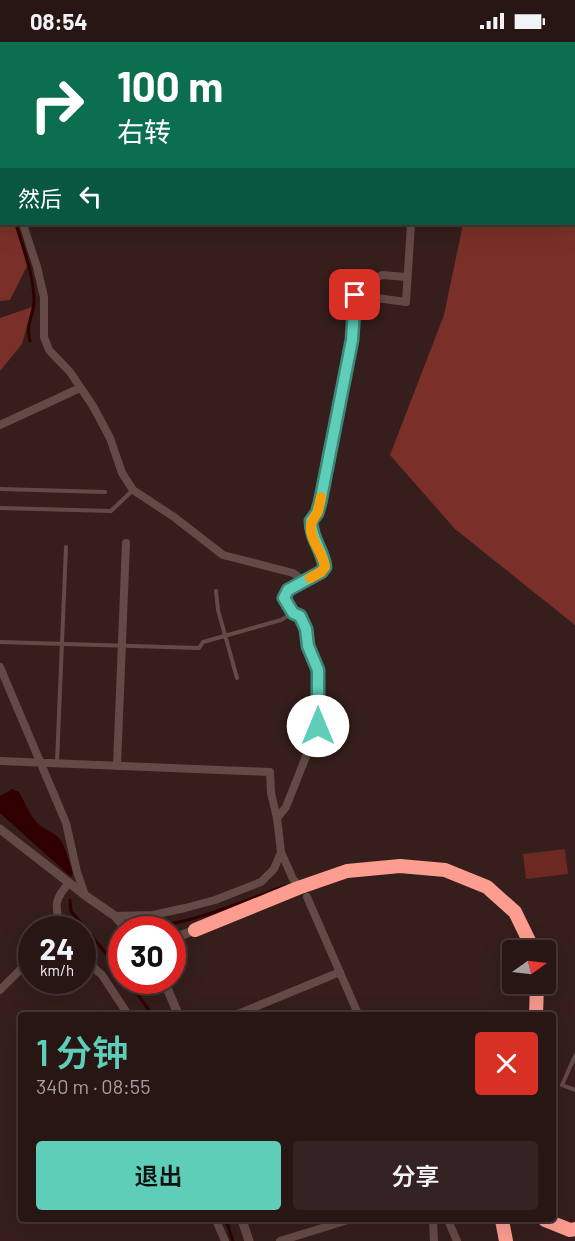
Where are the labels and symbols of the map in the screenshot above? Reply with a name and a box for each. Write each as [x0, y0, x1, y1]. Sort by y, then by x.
pin [329, 269, 380, 320]
position arrow [286, 694, 350, 758]
speed limit sign: 30 [108, 916, 186, 994]
north arrow [502, 940, 556, 994]

